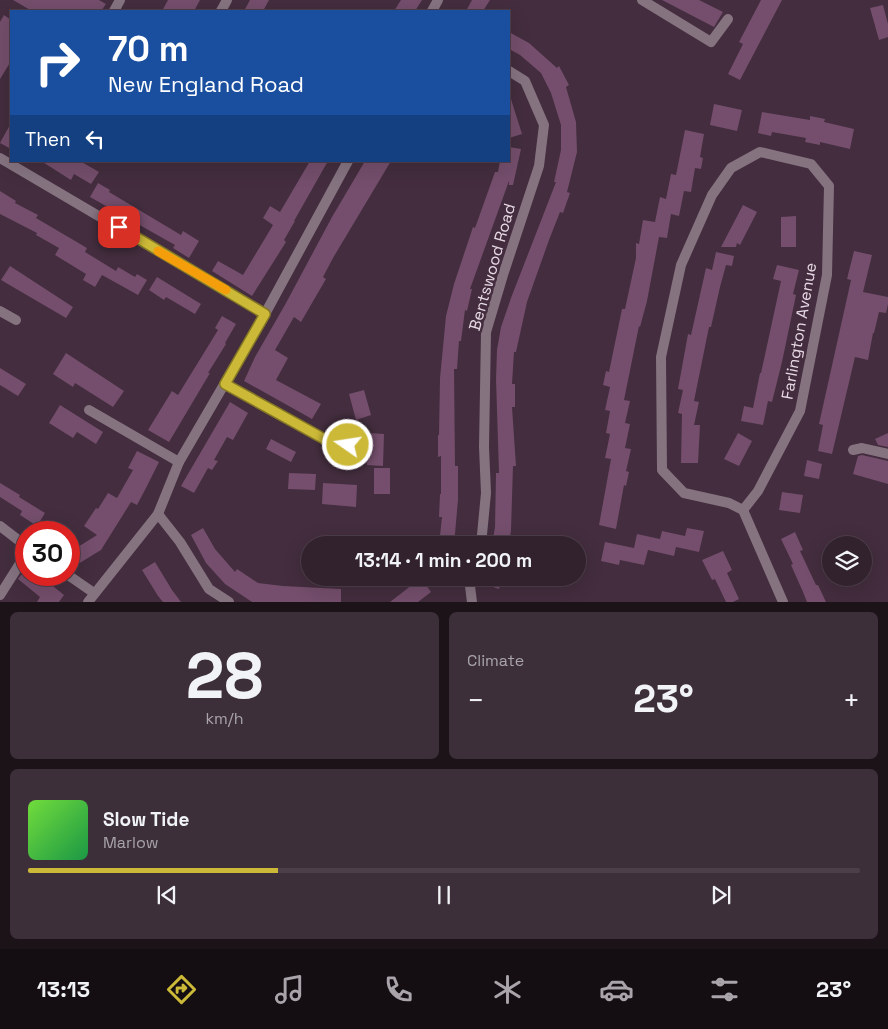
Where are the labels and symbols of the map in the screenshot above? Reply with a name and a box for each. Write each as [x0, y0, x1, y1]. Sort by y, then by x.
street label: Bentswood Road [464, 201, 520, 333]
pin [98, 206, 140, 248]
street label: Farlington Avenue [777, 261, 821, 401]
position arrow [321, 418, 373, 470]
speed limit sign: 30 [15, 521, 80, 586]

